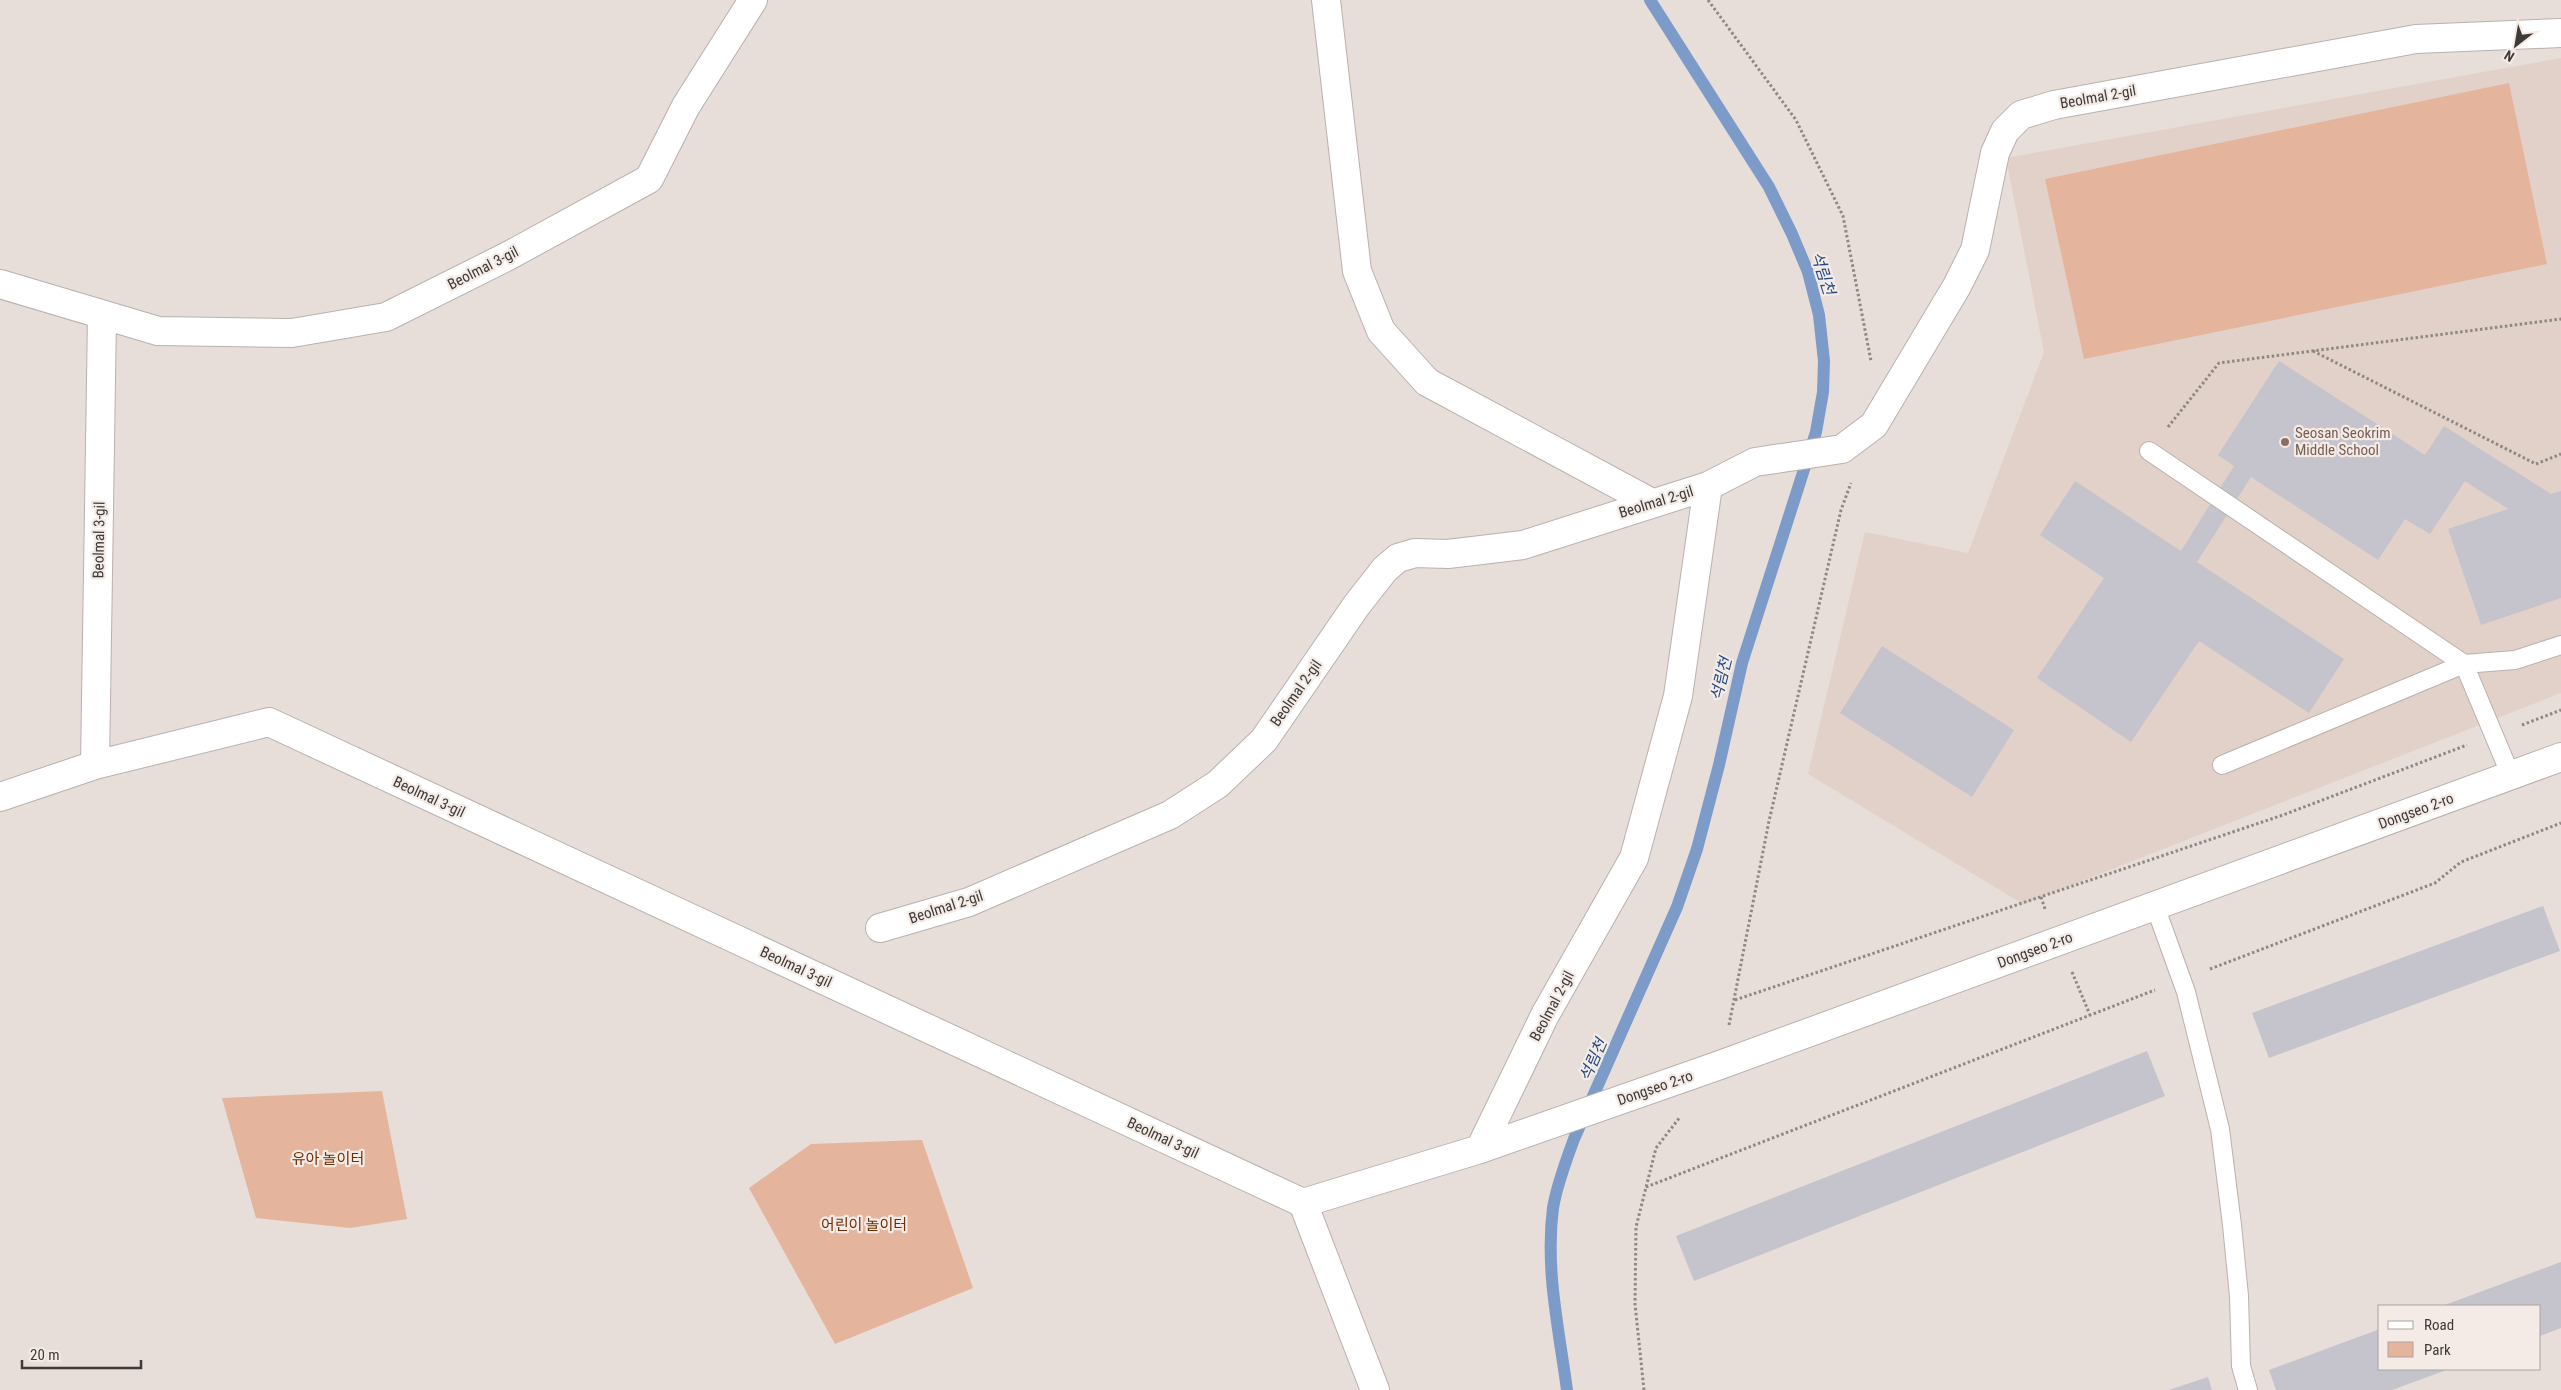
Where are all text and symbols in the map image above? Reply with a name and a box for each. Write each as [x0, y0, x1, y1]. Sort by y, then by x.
north arrow [2491, 20, 2541, 70]
text: N [2502, 47, 2517, 65]
street label: Beolmal 2-gil [2059, 81, 2137, 113]
street label: Beolmal 3-gil [445, 243, 521, 293]
water label: 석림천 [1807, 249, 1840, 299]
place label: Seosan Seokrim Middle School [2295, 424, 2390, 459]
marker: Seosan Seokrim Middle School [2279, 436, 2291, 448]
street label: Beolmal 2-gil [1617, 482, 1695, 522]
street label: Beolmal 3-gil [89, 501, 109, 579]
water label: 석림천 [1706, 653, 1736, 703]
street label: Beolmal 2-gil [1267, 656, 1325, 730]
street label: Beolmal 3-gil [390, 773, 468, 821]
street label: Dongseo 2-ro [2376, 789, 2456, 833]
street label: Beolmal 2-gil [907, 887, 985, 927]
street label: Dongseo 2-ro [1995, 928, 2075, 972]
street label: Beolmal 3-gil [757, 943, 835, 991]
street label: Beolmal 2-gil [1526, 968, 1578, 1044]
water label: 석림천 [1575, 1034, 1612, 1084]
street label: Dongseo 2-ro [1615, 1067, 1695, 1109]
street label: Beolmal 3-gil [1124, 1114, 1202, 1162]
park label: 유아 놀이터 [292, 1150, 364, 1168]
park label: 어린이 놀이터 [821, 1216, 907, 1234]
legend [2378, 1305, 2541, 1370]
text: Road [2424, 1316, 2454, 1334]
scale bar [22, 1338, 141, 1370]
text: Park [2424, 1341, 2451, 1359]
text: 20 m [30, 1346, 60, 1364]

